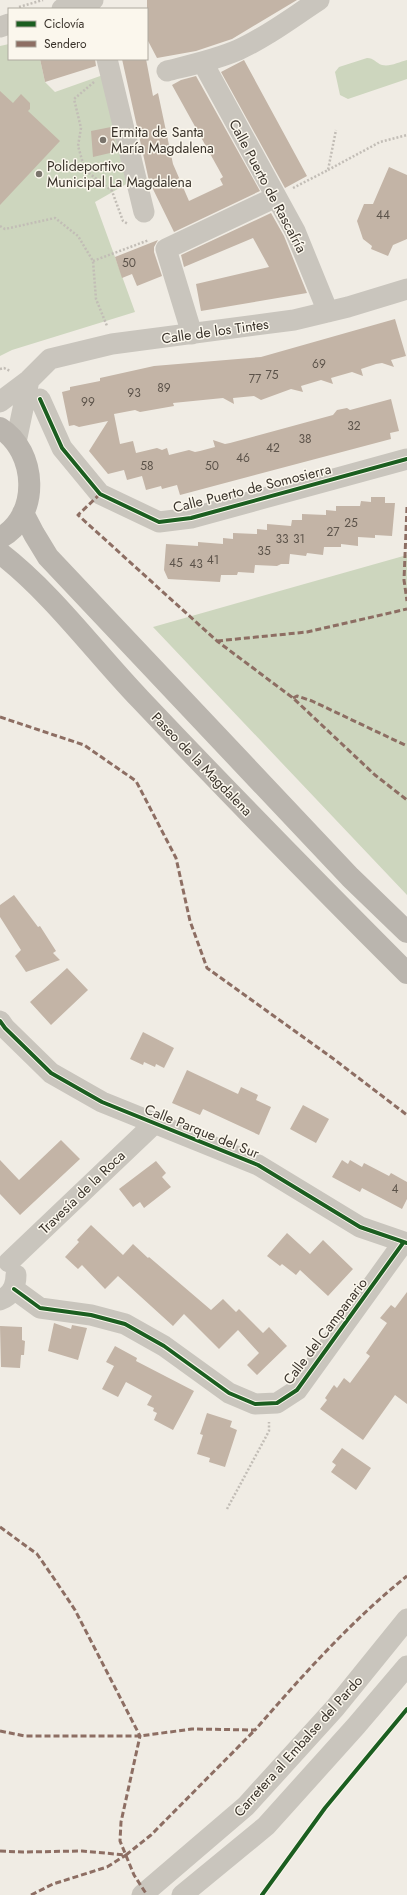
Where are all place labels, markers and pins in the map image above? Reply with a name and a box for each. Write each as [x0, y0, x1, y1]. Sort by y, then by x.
place label: Ermita de Santa María Magdalena [111, 122, 214, 158]
marker: Ermita de Santa María Magdalena [98, 135, 108, 145]
place label: Polideportivo Municipal La Magdalena [47, 156, 192, 192]
marker: Polideportivo Municipal La Magdalena [34, 169, 44, 179]

